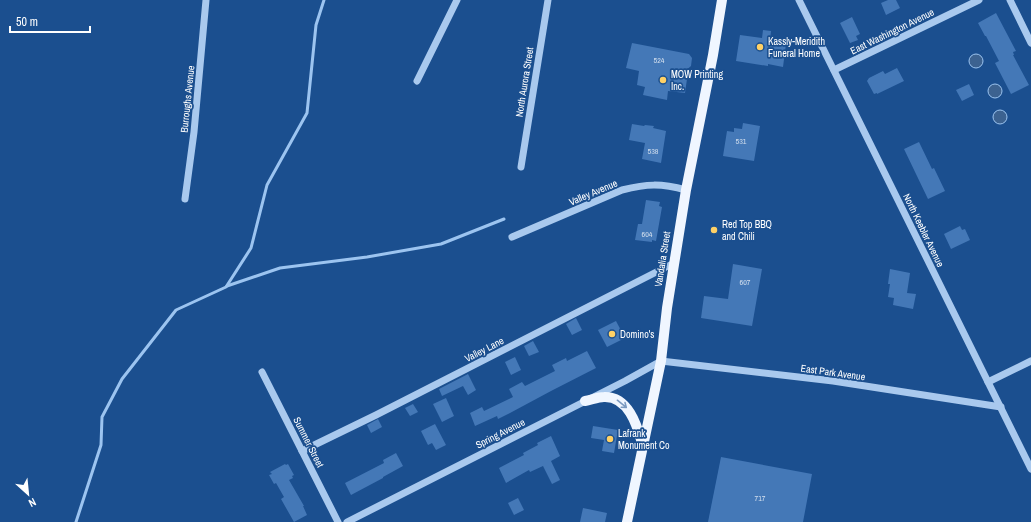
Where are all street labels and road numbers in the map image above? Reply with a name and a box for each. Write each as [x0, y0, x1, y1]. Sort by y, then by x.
street label: East Washington Avenue [848, 5, 937, 57]
street label: North Aurora Street [513, 45, 537, 118]
street label: Burroughs Avenue [178, 64, 198, 133]
street label: Valley Avenue [567, 176, 620, 208]
street label: North Keebler Avenue [900, 191, 947, 269]
street label: Vandalia Street [652, 230, 673, 288]
street label: Valley Lane [462, 334, 506, 365]
street label: East Park Avenue [800, 362, 866, 384]
street label: Summer Street [290, 415, 327, 470]
street label: Spring Avenue [473, 415, 527, 451]

